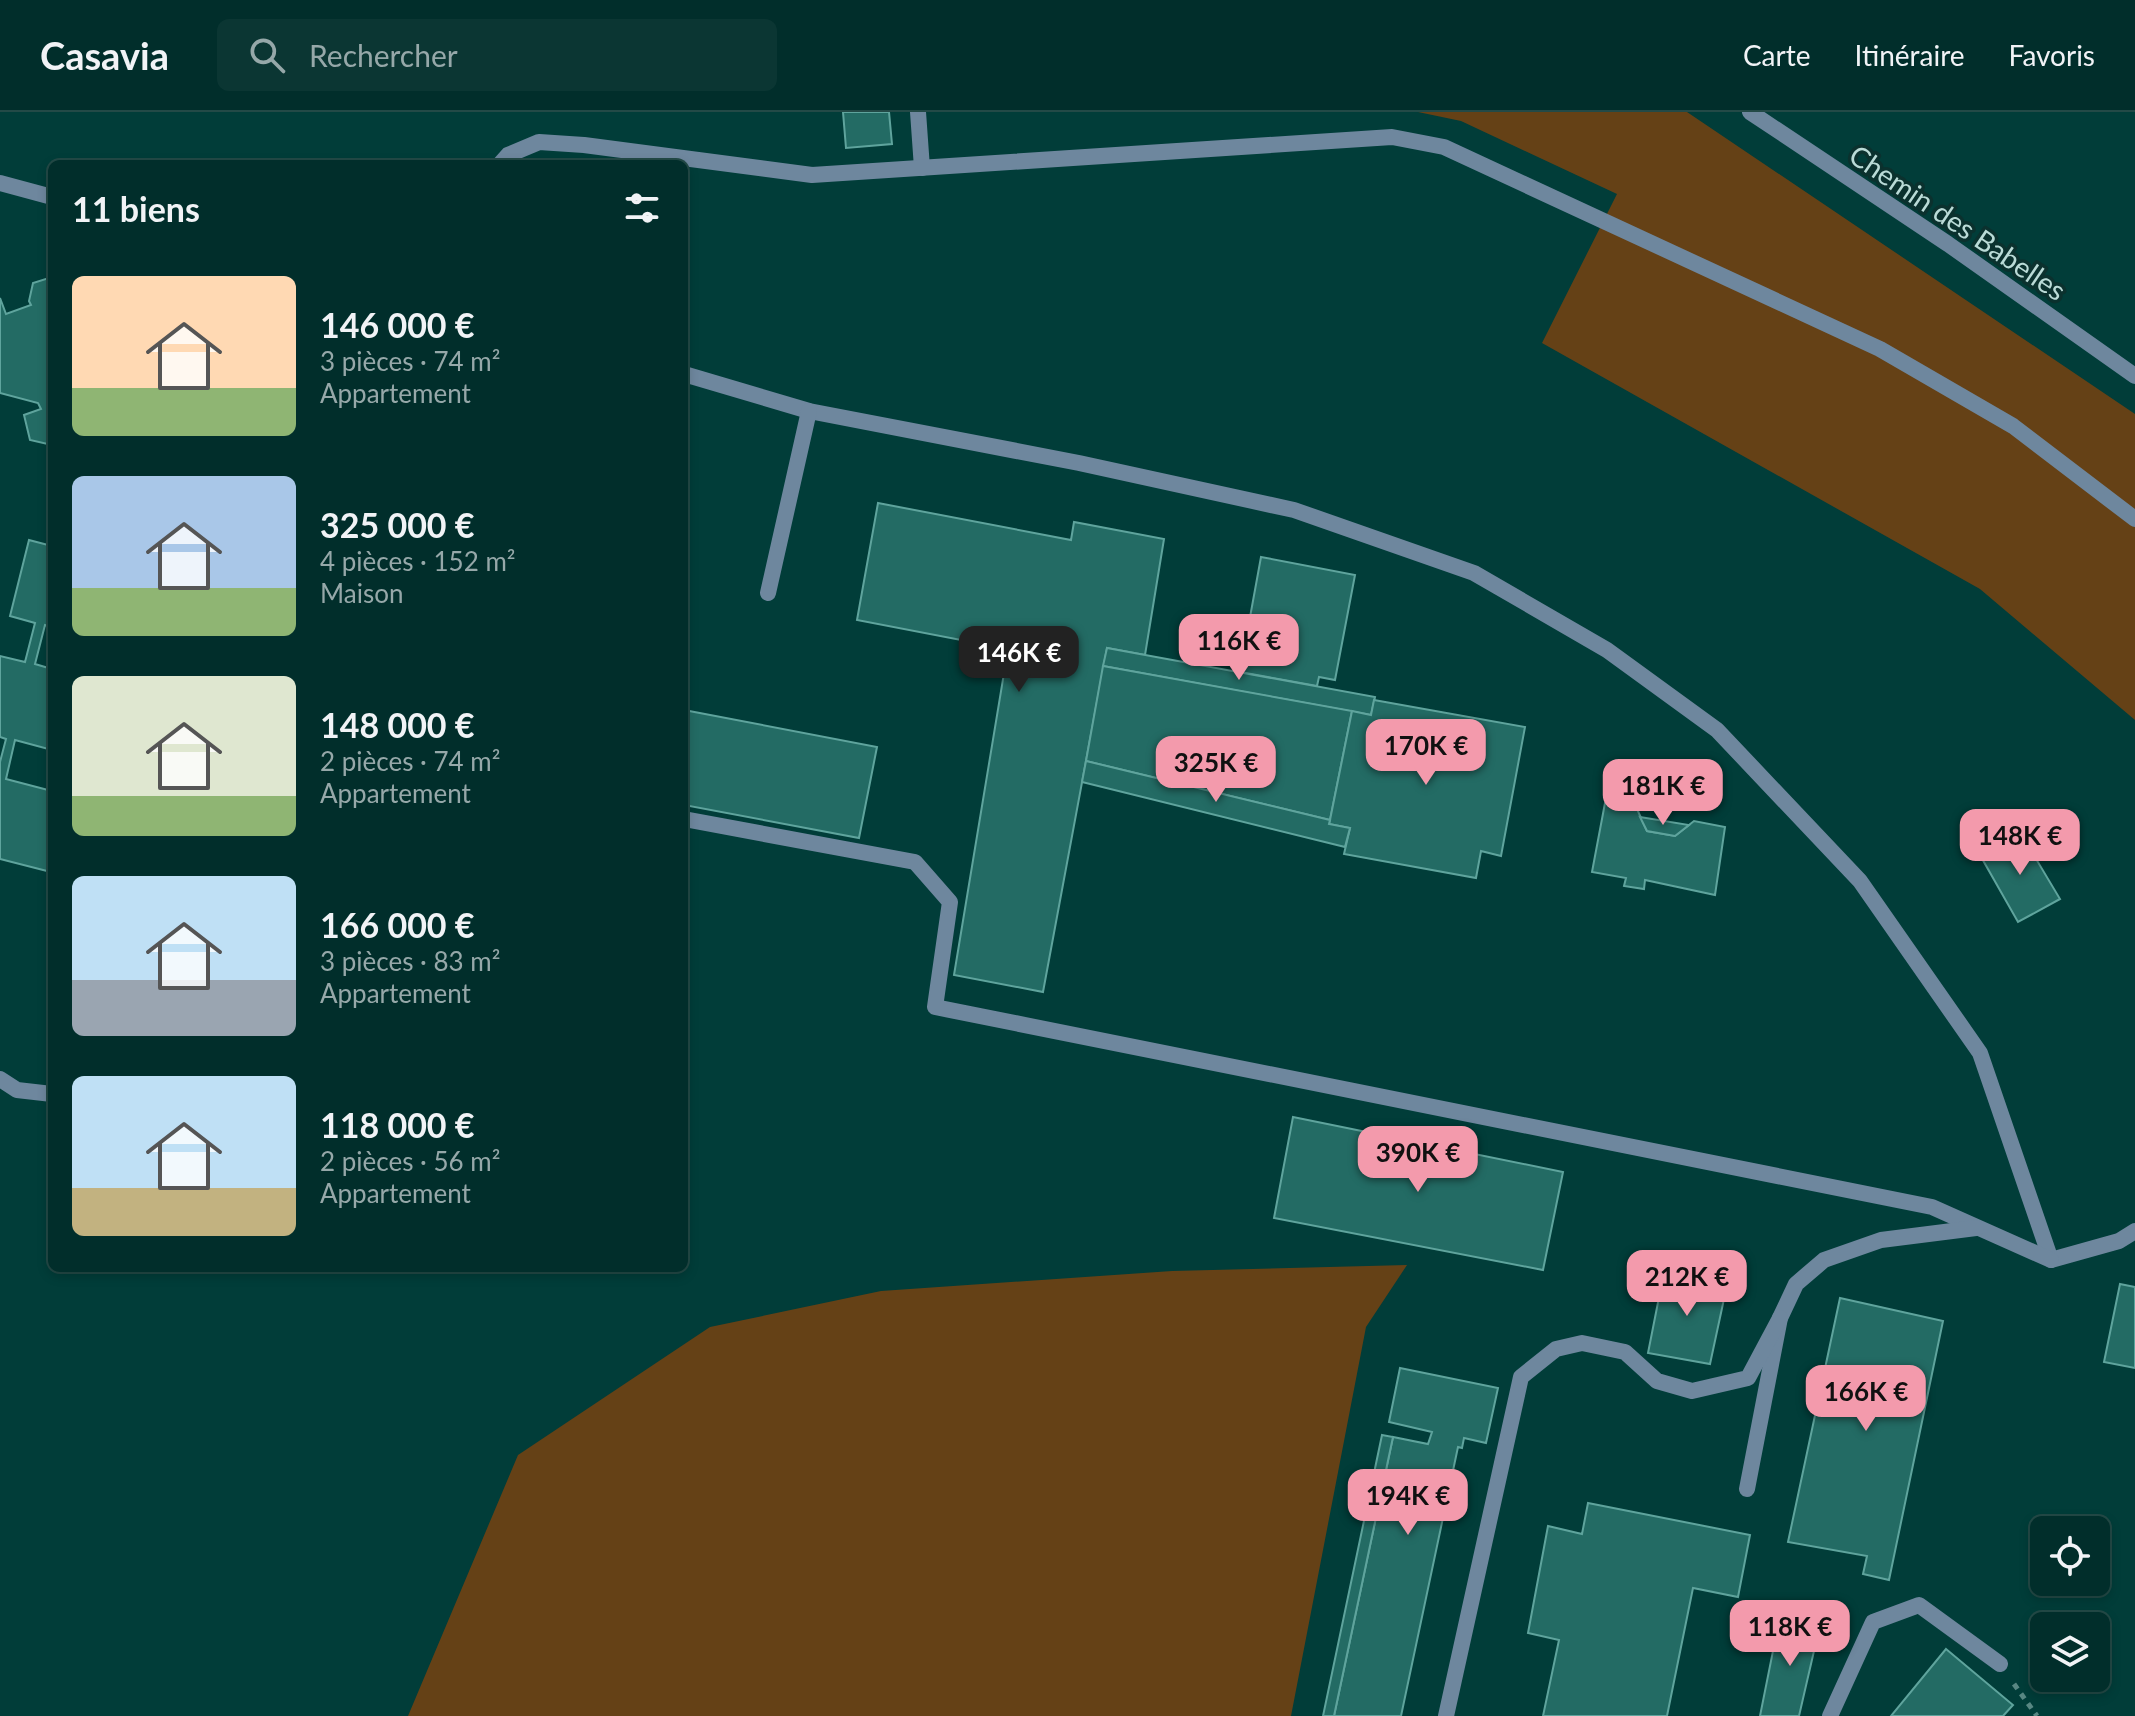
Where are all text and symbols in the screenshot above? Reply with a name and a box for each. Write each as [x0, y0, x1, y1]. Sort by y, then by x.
search box [217, 19, 777, 91]
text: Casavia [40, 32, 169, 78]
icon: search [245, 33, 289, 77]
text: Rechercher [309, 37, 458, 73]
text: Carte [1743, 38, 1810, 72]
text: Itinéraire [1854, 38, 1965, 72]
text: Favoris [2009, 38, 2095, 72]
street label: Chemin des Babelles [1843, 137, 2073, 307]
icon: filters [620, 186, 664, 230]
text: 11 biens [72, 188, 200, 229]
text: 146 000 € [320, 304, 475, 345]
icon: home [136, 308, 232, 404]
text: 3 pièces · 74 m² [320, 345, 500, 377]
text: Appartement [320, 377, 471, 409]
text: 325 000 € [320, 504, 475, 545]
icon: home [136, 508, 232, 604]
text: 4 pièces · 152 m² [320, 545, 515, 577]
text: Maison [320, 577, 403, 609]
pin: 116K € [1174, 614, 1304, 682]
text: 116K € [1197, 624, 1281, 656]
pin: 146K € [954, 626, 1084, 694]
text: 146K € [977, 636, 1061, 668]
text: 148 000 € [320, 704, 475, 745]
icon: home [136, 708, 232, 804]
pin: 170K € [1361, 719, 1491, 787]
text: 170K € [1384, 729, 1468, 761]
pin: 325K € [1151, 736, 1281, 804]
text: 2 pièces · 74 m² [320, 745, 500, 777]
text: 325K € [1174, 746, 1258, 778]
pin: 181K € [1598, 759, 1728, 827]
text: 181K € [1621, 769, 1705, 801]
text: Appartement [320, 777, 471, 809]
pin: 148K € [1955, 809, 2085, 877]
text: 148K € [1978, 819, 2062, 851]
text: 166 000 € [320, 904, 475, 945]
icon: home [136, 908, 232, 1004]
text: 3 pièces · 83 m² [320, 945, 500, 977]
text: Appartement [320, 977, 471, 1009]
text: 118 000 € [320, 1104, 475, 1145]
icon: home [136, 1108, 232, 1204]
pin: 390K € [1353, 1126, 1483, 1194]
text: 390K € [1376, 1136, 1460, 1168]
text: 2 pièces · 56 m² [320, 1145, 500, 1177]
text: Appartement [320, 1177, 471, 1209]
pin: 212K € [1622, 1250, 1752, 1318]
text: 212K € [1645, 1260, 1729, 1292]
pin: 166K € [1801, 1365, 1931, 1433]
text: 166K € [1824, 1375, 1908, 1407]
pin: 194K € [1343, 1469, 1473, 1537]
text: 194K € [1366, 1479, 1450, 1511]
map controls [2030, 1516, 2110, 1692]
button: locate [2030, 1516, 2110, 1596]
pin: 118K € [1725, 1600, 1855, 1668]
text: 118K € [1748, 1610, 1832, 1642]
button: layers [2030, 1612, 2110, 1692]

